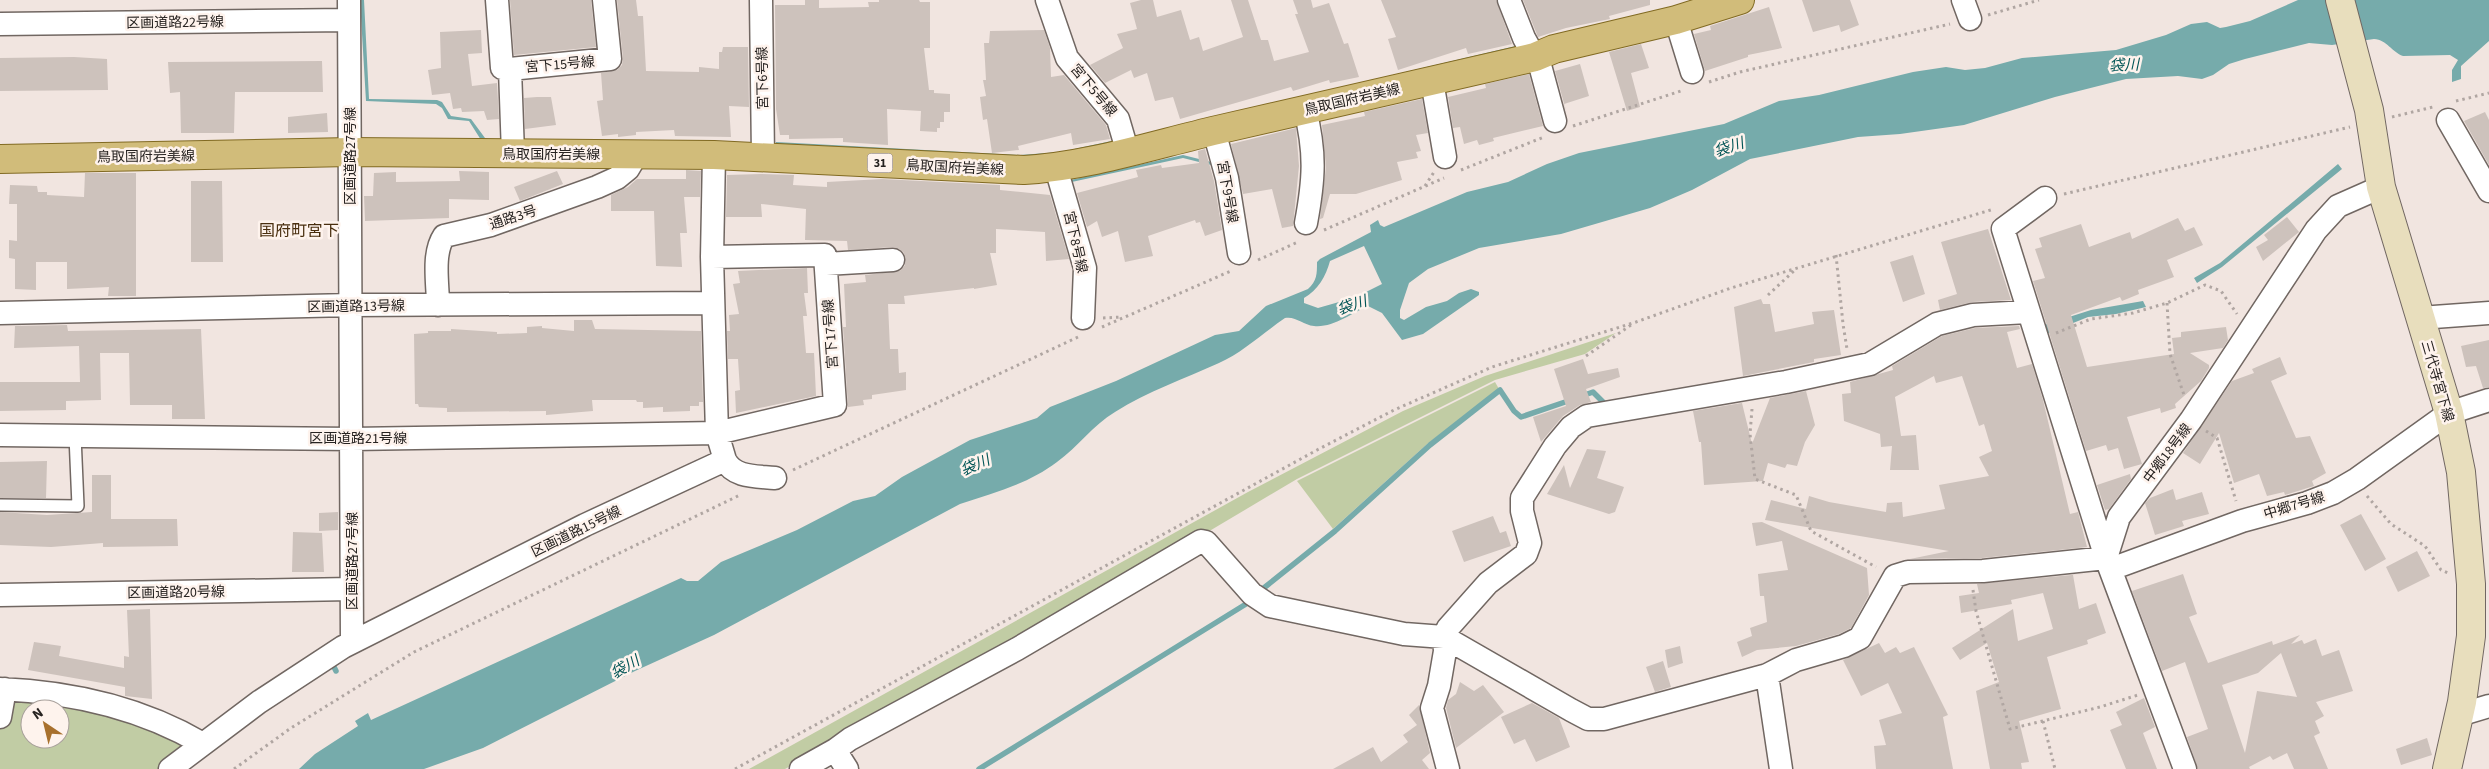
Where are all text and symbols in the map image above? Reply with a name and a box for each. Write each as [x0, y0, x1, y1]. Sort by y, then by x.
street label: 区画道路22号線 [126, 12, 224, 34]
street label: 宮下6号線 [752, 46, 774, 110]
street label: 宮下15号線 [524, 52, 596, 78]
water label: 袋川 [2109, 54, 2141, 77]
street label: 宮下5号線 [1065, 60, 1121, 121]
street label: 鳥取国府岩美線 [1302, 79, 1402, 121]
street label: 区画道路27号線 [341, 107, 361, 205]
water label: 袋川 [1712, 132, 1749, 162]
street label: 鳥取国府岩美線 [502, 145, 600, 165]
street label: 鳥取国府岩美線 [97, 146, 195, 168]
road number: 31 [868, 154, 892, 172]
street label: 鳥取国府岩美線 [905, 155, 1004, 181]
street label: 宮下9号線 [1212, 159, 1242, 225]
street label: 通路3号 [487, 201, 540, 235]
street label: 宮下8号線 [1058, 209, 1092, 275]
district label: 国府町宮下 [259, 220, 339, 242]
water label: 袋川 [1335, 290, 1372, 320]
street label: 区画道路13号線 [307, 296, 405, 318]
street label: 宮下17号線 [819, 298, 843, 370]
street label: 三代寺宮下線 [2416, 338, 2458, 424]
street label: 中郷18号線 [2139, 420, 2197, 488]
street label: 区画道路21号線 [309, 429, 407, 449]
water label: 袋川 [957, 449, 995, 481]
street label: 中郷7号線 [2261, 487, 2327, 525]
street label: 区画道路15号線 [528, 501, 625, 562]
street label: 区画道路27号線 [343, 512, 363, 610]
street label: 区画道路20号線 [127, 582, 225, 604]
water label: 袋川 [607, 650, 645, 684]
north arrow [20, 699, 70, 749]
text: N [29, 703, 48, 725]

